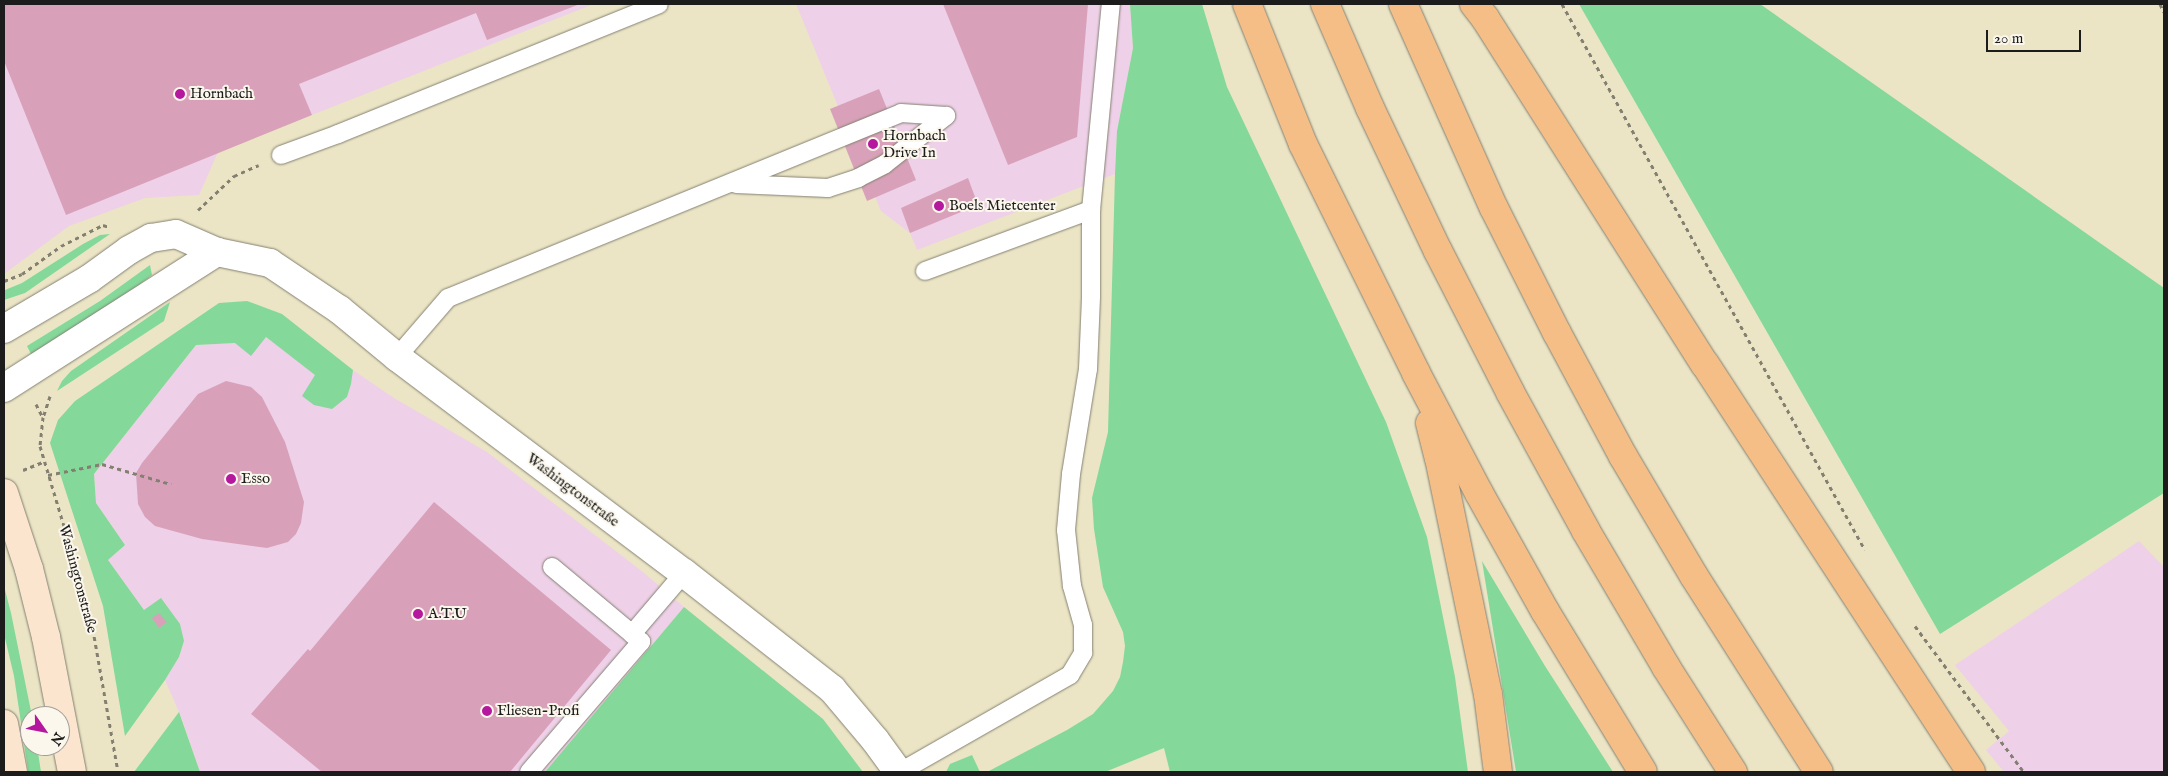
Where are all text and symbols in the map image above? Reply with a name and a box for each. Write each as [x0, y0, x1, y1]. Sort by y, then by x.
scale bar [1988, 20, 2083, 52]
text: 20 m [1994, 29, 2023, 48]
place label: Hornbach [190, 85, 253, 103]
marker: Hornbach [174, 88, 186, 100]
place label: Hornbach Drive In [883, 126, 946, 161]
marker: Hornbach Drive In [867, 138, 879, 150]
place label: Boels Mietcenter [949, 197, 1055, 215]
marker: Boels Mietcenter [933, 200, 945, 212]
street label: Washingtonstraße [523, 449, 623, 531]
place label: Esso [241, 470, 270, 488]
marker: Esso [225, 473, 237, 485]
street label: Washingtonstraße [55, 523, 101, 635]
place label: A.T.U [428, 605, 467, 623]
marker: A.T.U [412, 608, 424, 620]
place label: Fliesen-Profi [497, 702, 580, 720]
marker: Fliesen-Profi [481, 705, 493, 717]
north arrow [20, 706, 70, 756]
text: N [46, 729, 68, 749]

